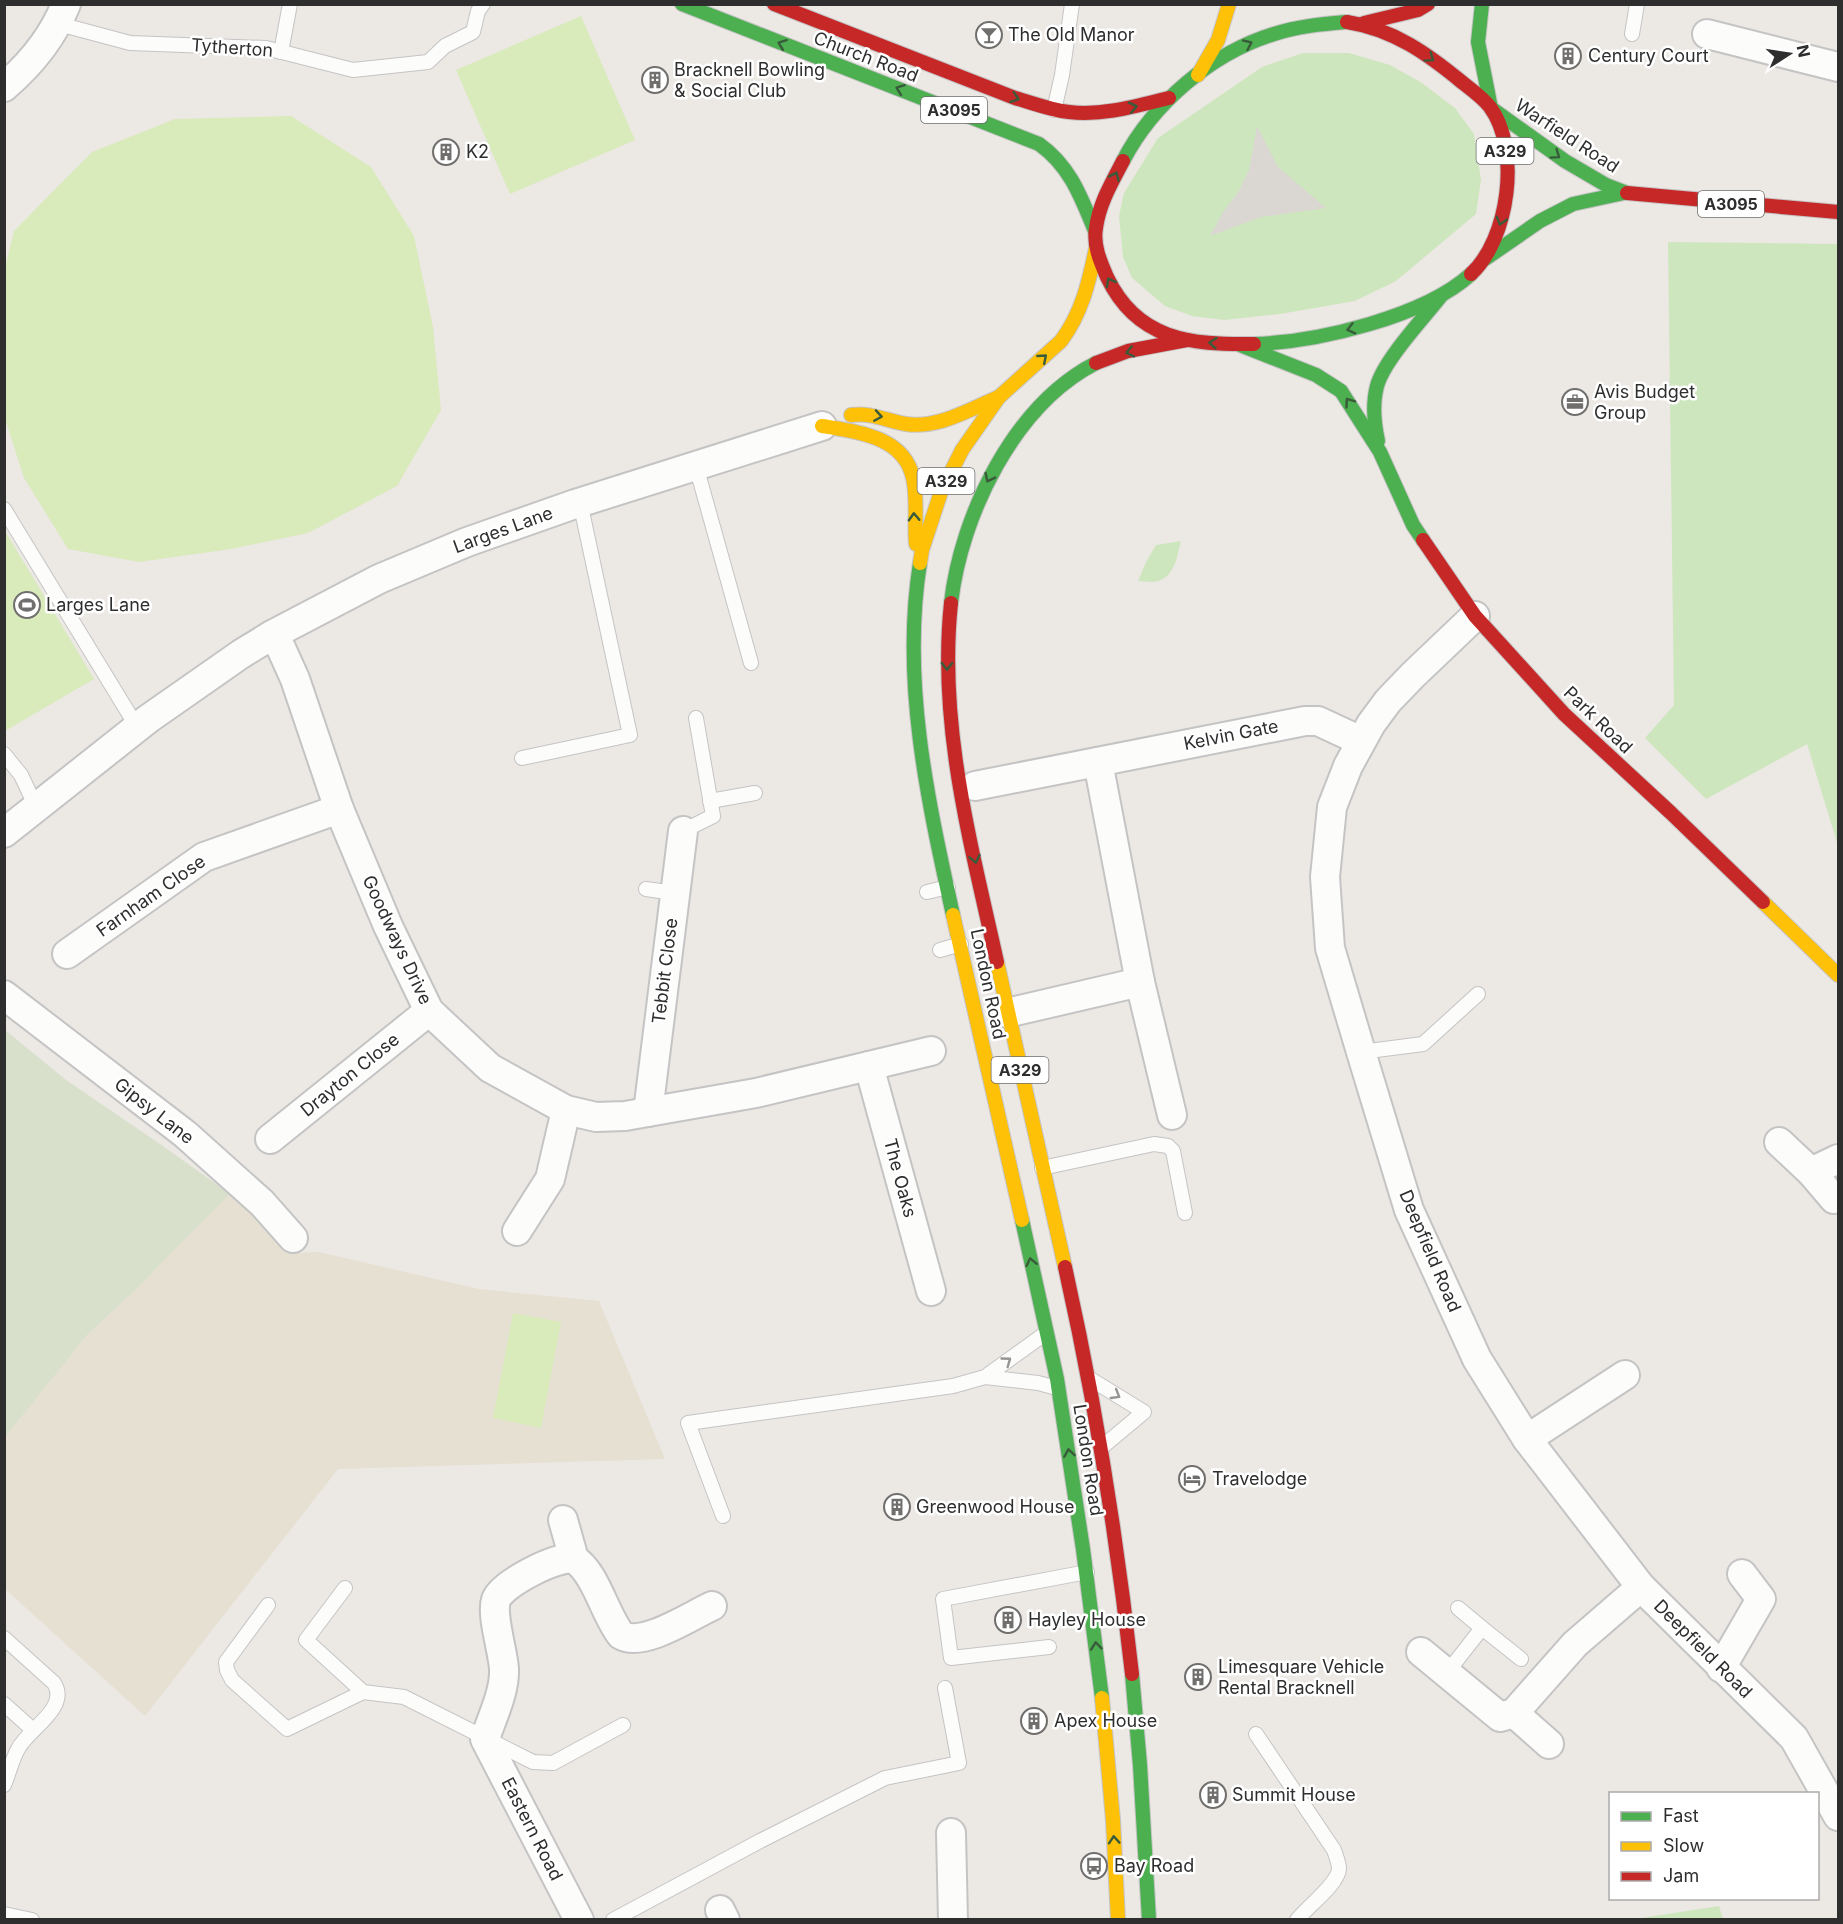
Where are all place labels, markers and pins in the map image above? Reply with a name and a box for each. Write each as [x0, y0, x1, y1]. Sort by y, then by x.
bar icon: The Old Manor [974, 20, 1004, 50]
place label: The Old Manor [1008, 24, 1135, 45]
building icon: Century Court [1553, 41, 1583, 71]
place label: Century Court [1588, 45, 1709, 66]
place label: Bracknell Bowling & Social Club [674, 59, 825, 101]
building icon: Bracknell Bowling & Social Club [640, 65, 670, 95]
building icon: K2 [431, 137, 461, 167]
place label: K2 [466, 141, 489, 162]
place label: Avis Budget Group [1594, 381, 1695, 423]
office icon: Avis Budget Group [1560, 387, 1590, 417]
sports icon: Larges Lane [12, 590, 42, 620]
place label: Larges Lane [46, 594, 150, 615]
hotel icon: Travelodge [1177, 1464, 1207, 1494]
place label: Travelodge [1212, 1468, 1307, 1489]
building icon: Greenwood House [882, 1492, 912, 1522]
place label: Greenwood House [916, 1496, 1074, 1517]
building icon: Hayley House [993, 1605, 1023, 1635]
place label: Hayley House [1028, 1609, 1146, 1630]
place label: Limesquare Vehicle Rental Bracknell [1218, 1656, 1384, 1698]
building icon: Limesquare Vehicle Rental Bracknell [1183, 1662, 1213, 1692]
building icon: Apex House [1019, 1706, 1049, 1736]
place label: Apex House [1054, 1710, 1157, 1731]
building icon: Summit House [1198, 1780, 1228, 1810]
place label: Summit House [1232, 1784, 1356, 1805]
bus stop icon: Bay Road [1079, 1851, 1109, 1881]
place label: Bay Road [1114, 1855, 1194, 1876]

